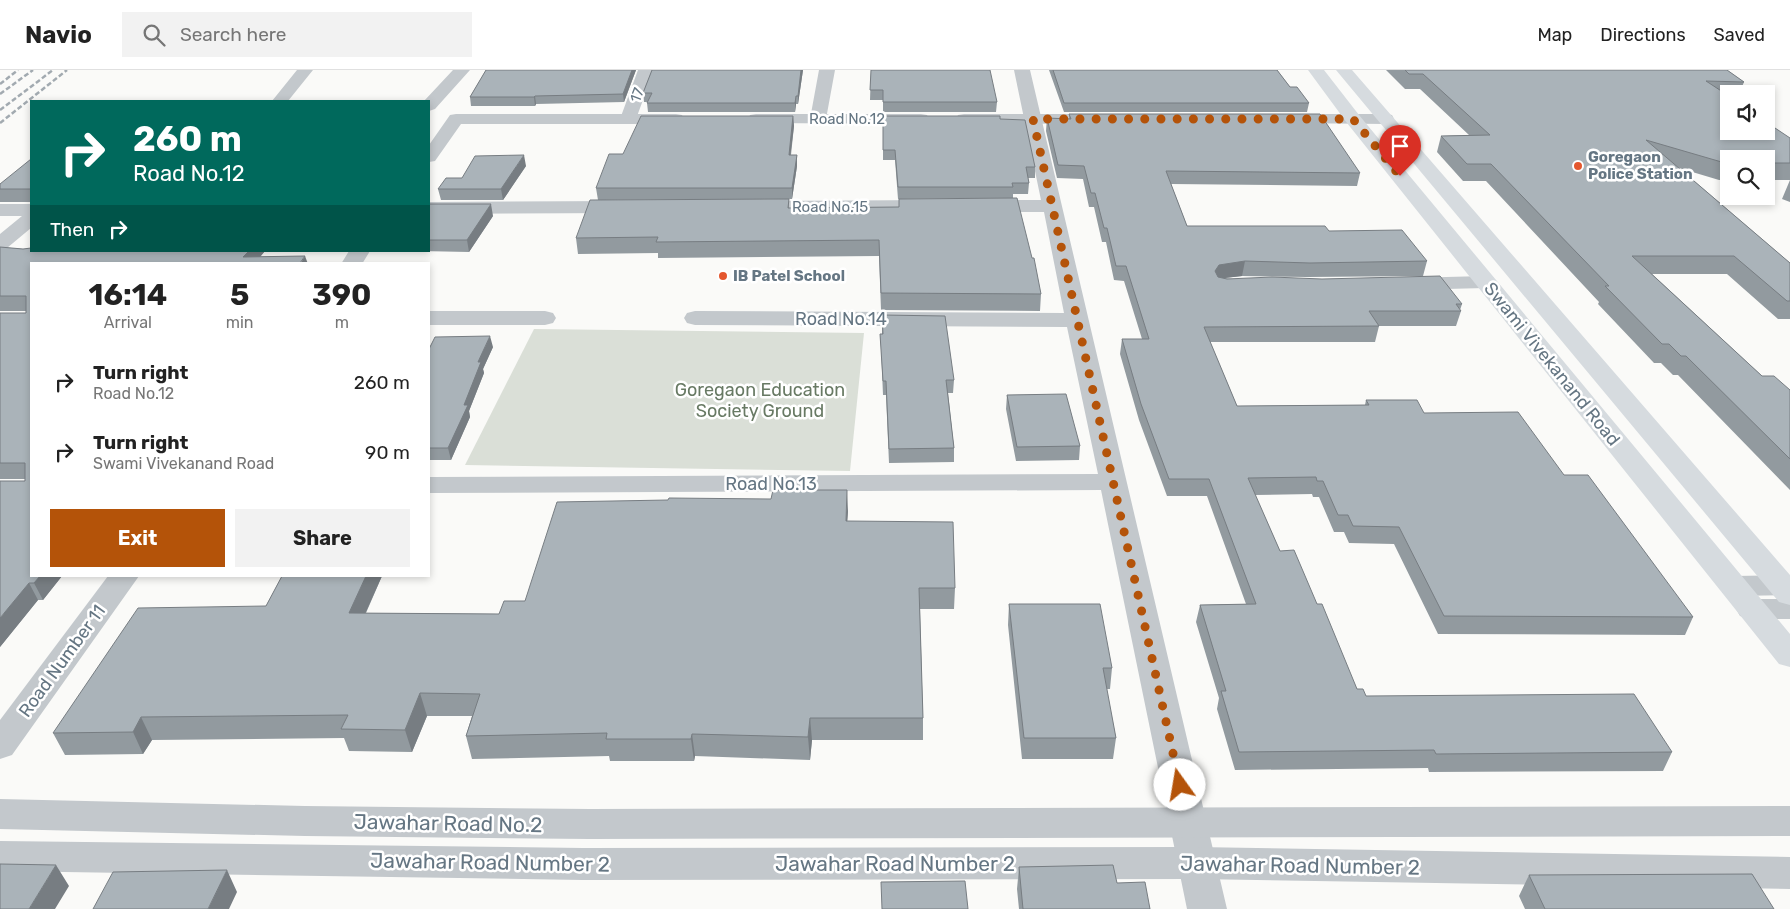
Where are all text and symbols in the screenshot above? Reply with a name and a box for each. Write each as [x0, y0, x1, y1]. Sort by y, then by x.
search box [122, 12, 472, 57]
text: Navio [25, 21, 92, 49]
icon: search [140, 21, 168, 49]
text: Search here [180, 23, 286, 46]
text: Map [1537, 24, 1572, 46]
text: Directions [1600, 24, 1686, 46]
text: Saved [1714, 24, 1765, 46]
street label: 17 [626, 85, 648, 105]
map controls [1720, 85, 1775, 205]
button: sound [1720, 85, 1775, 140]
street label: Road No.12 [809, 110, 885, 128]
text: 260 m [133, 118, 242, 160]
icon: right [50, 120, 115, 185]
pin [1379, 125, 1421, 176]
icon: arrive [1386, 132, 1414, 160]
place label: Goregaon Police Station [1588, 148, 1693, 183]
button: search [1720, 150, 1775, 205]
text: Road No.12 [133, 160, 245, 187]
marker: Goregaon Police Station [1572, 160, 1584, 172]
street label: Road No.15 [792, 198, 868, 216]
icon: right [104, 215, 132, 243]
text: Then [50, 218, 94, 241]
place label: IB Patel School [733, 267, 845, 285]
marker: IB Patel School [717, 270, 729, 282]
text: 16:14 [89, 277, 167, 313]
text: 5 [230, 277, 249, 313]
text: 390 [312, 277, 371, 313]
street label: Swami Vivekanand Road [1479, 278, 1625, 450]
street label: Road No.14 [795, 308, 887, 330]
text: Arrival [104, 313, 152, 332]
text: min [226, 313, 254, 332]
text: m [335, 313, 349, 332]
text: Turn right [93, 361, 188, 384]
icon: right [50, 368, 78, 396]
text: 260 m [354, 371, 410, 394]
park label: Goregaon Education Society Ground [675, 379, 845, 422]
text: Road No.12 [93, 384, 174, 403]
text: Turn right [93, 431, 188, 454]
icon: right [50, 438, 78, 466]
text: 90 m [365, 441, 410, 464]
text: Swami Vivekanand Road [93, 454, 274, 473]
street label: Road No.13 [725, 473, 817, 495]
button: Exit [50, 509, 225, 567]
button: Share [235, 509, 410, 567]
street label: Road Number 11 [14, 601, 110, 721]
position arrow [1153, 758, 1205, 810]
street label: Jawahar Road No.2 [353, 809, 543, 837]
street label: Jawahar Road Number 2 [370, 847, 610, 877]
street label: Jawahar Road Number 2 [1180, 850, 1420, 880]
street label: Jawahar Road Number 2 [775, 851, 1015, 876]

